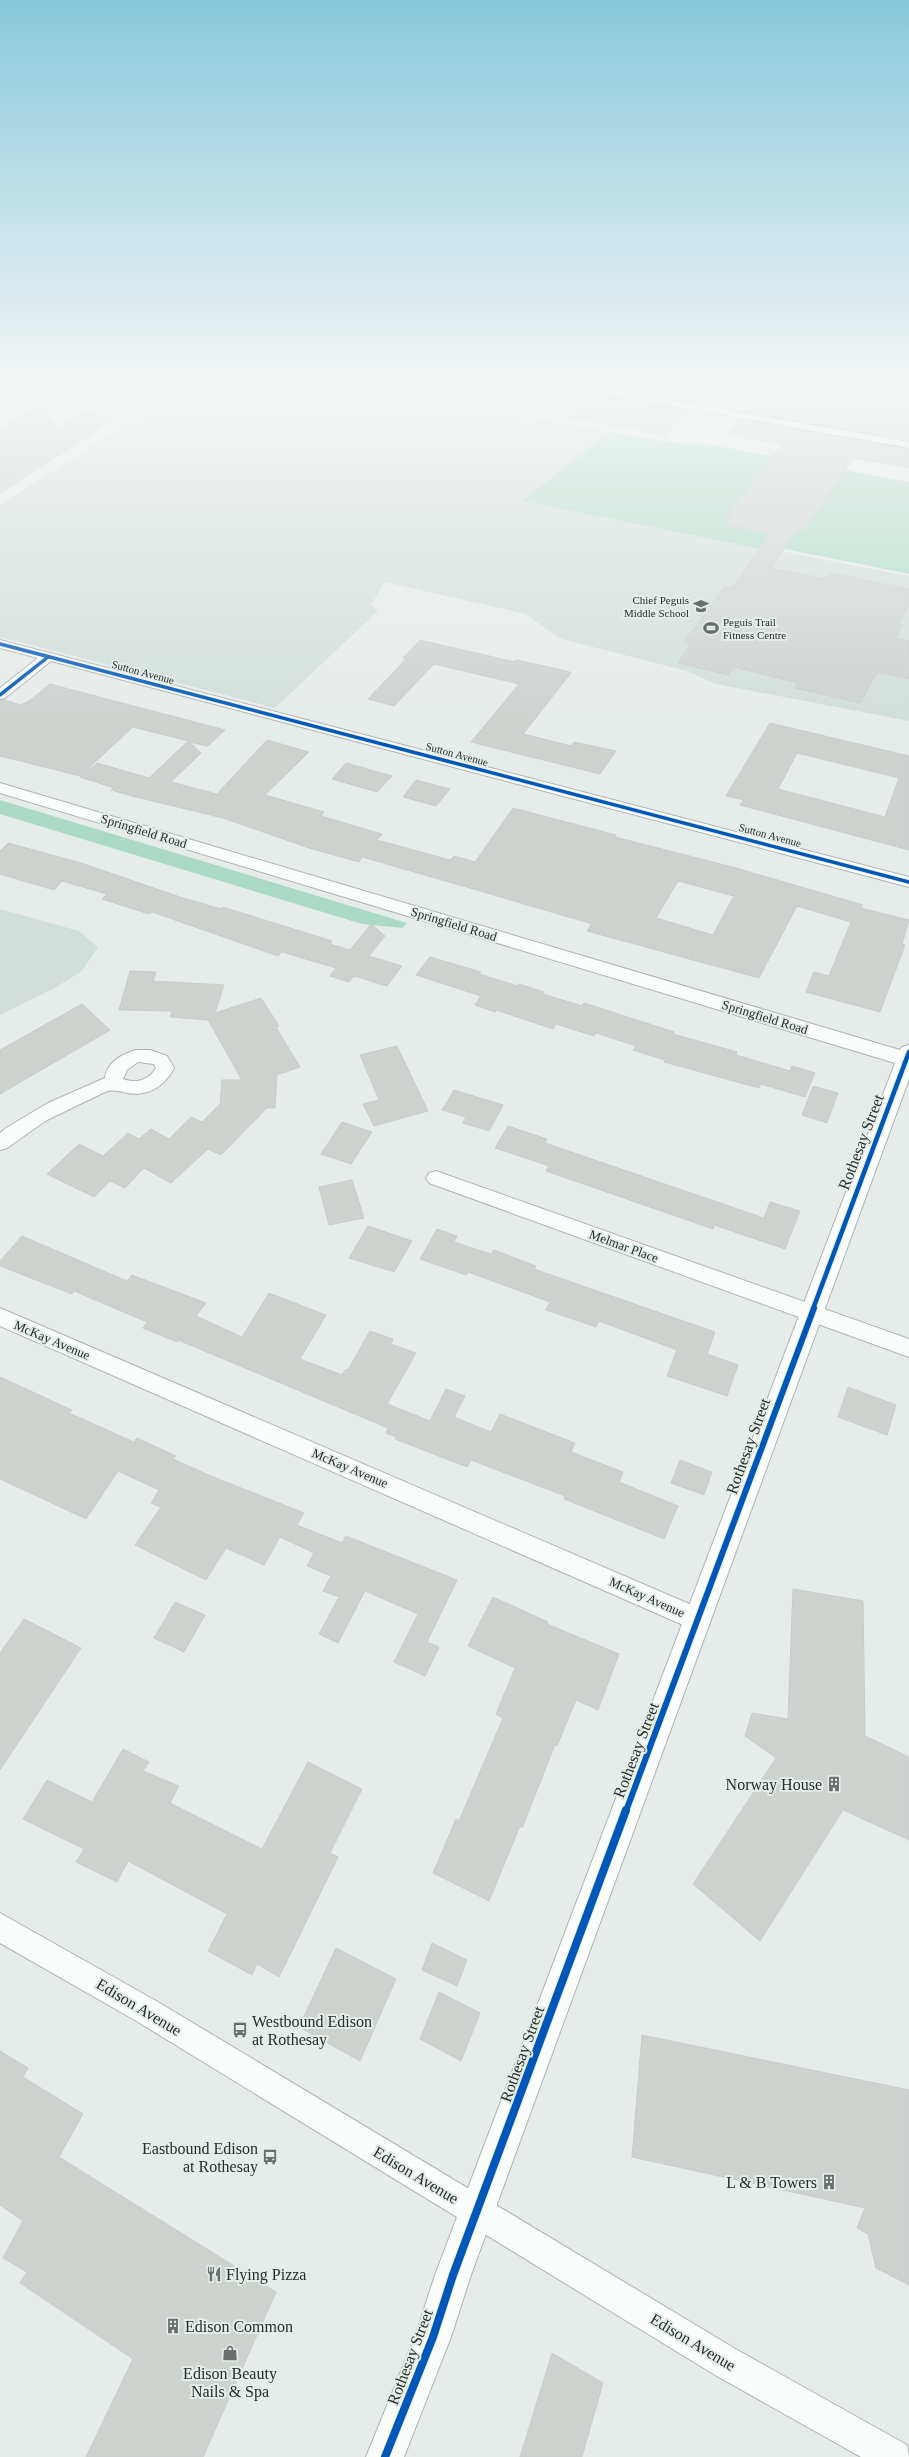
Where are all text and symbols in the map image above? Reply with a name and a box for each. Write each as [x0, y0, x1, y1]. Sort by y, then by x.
place label: Chief Peguis Middle School [624, 594, 689, 619]
school or university icon: Chief Peguis Middle School [692, 597, 710, 615]
place label: Peguis Trail Fitness Centre [723, 616, 786, 641]
sports icon: Peguis Trail Fitness Centre [702, 619, 720, 637]
street label: Sutton Avenue [110, 658, 176, 686]
street label: Sutton Avenue [424, 740, 490, 768]
street label: Springfield Road [99, 811, 189, 851]
street label: Sutton Avenue [737, 821, 803, 849]
street label: Springfield Road [409, 904, 499, 944]
street label: Springfield Road [720, 997, 810, 1037]
street label: Rothesay Street [835, 1091, 888, 1192]
street label: Melmar Place [587, 1227, 661, 1266]
street label: McKay Avenue [12, 1317, 92, 1363]
street label: Rothesay Street [723, 1395, 774, 1497]
street label: McKay Avenue [310, 1445, 390, 1491]
street label: McKay Avenue [607, 1574, 687, 1620]
street label: Rothesay Street [610, 1699, 663, 1800]
building icon: Norway House [825, 1775, 843, 1793]
place label: Norway House [726, 1776, 822, 1794]
street label: Edison Avenue [93, 1975, 185, 2039]
street label: Rothesay Street [497, 2003, 548, 2105]
place label: Westbound Edison at Rothesay [252, 2013, 372, 2049]
bus stop icon: Westbound Edison at Rothesay [231, 2021, 249, 2039]
place label: Eastbound Edison at Rothesay [142, 2140, 258, 2176]
street label: Edison Avenue [370, 2143, 462, 2207]
bus stop icon: Eastbound Edison at Rothesay [261, 2148, 279, 2166]
building icon: L & B Towers [820, 2173, 838, 2191]
place label: L & B Towers [726, 2174, 817, 2191]
restaurant icon: Flying Pizza [205, 2265, 223, 2283]
place label: Flying Pizza [226, 2266, 306, 2284]
street label: Rothesay Street [384, 2306, 437, 2407]
street label: Edison Avenue [647, 2310, 739, 2374]
building icon: Edison Common [164, 2317, 182, 2335]
place label: Edison Common [185, 2318, 293, 2335]
shop icon: Edison Beauty Nails & Spa [221, 2344, 239, 2362]
place label: Edison Beauty Nails & Spa [183, 2365, 277, 2401]

